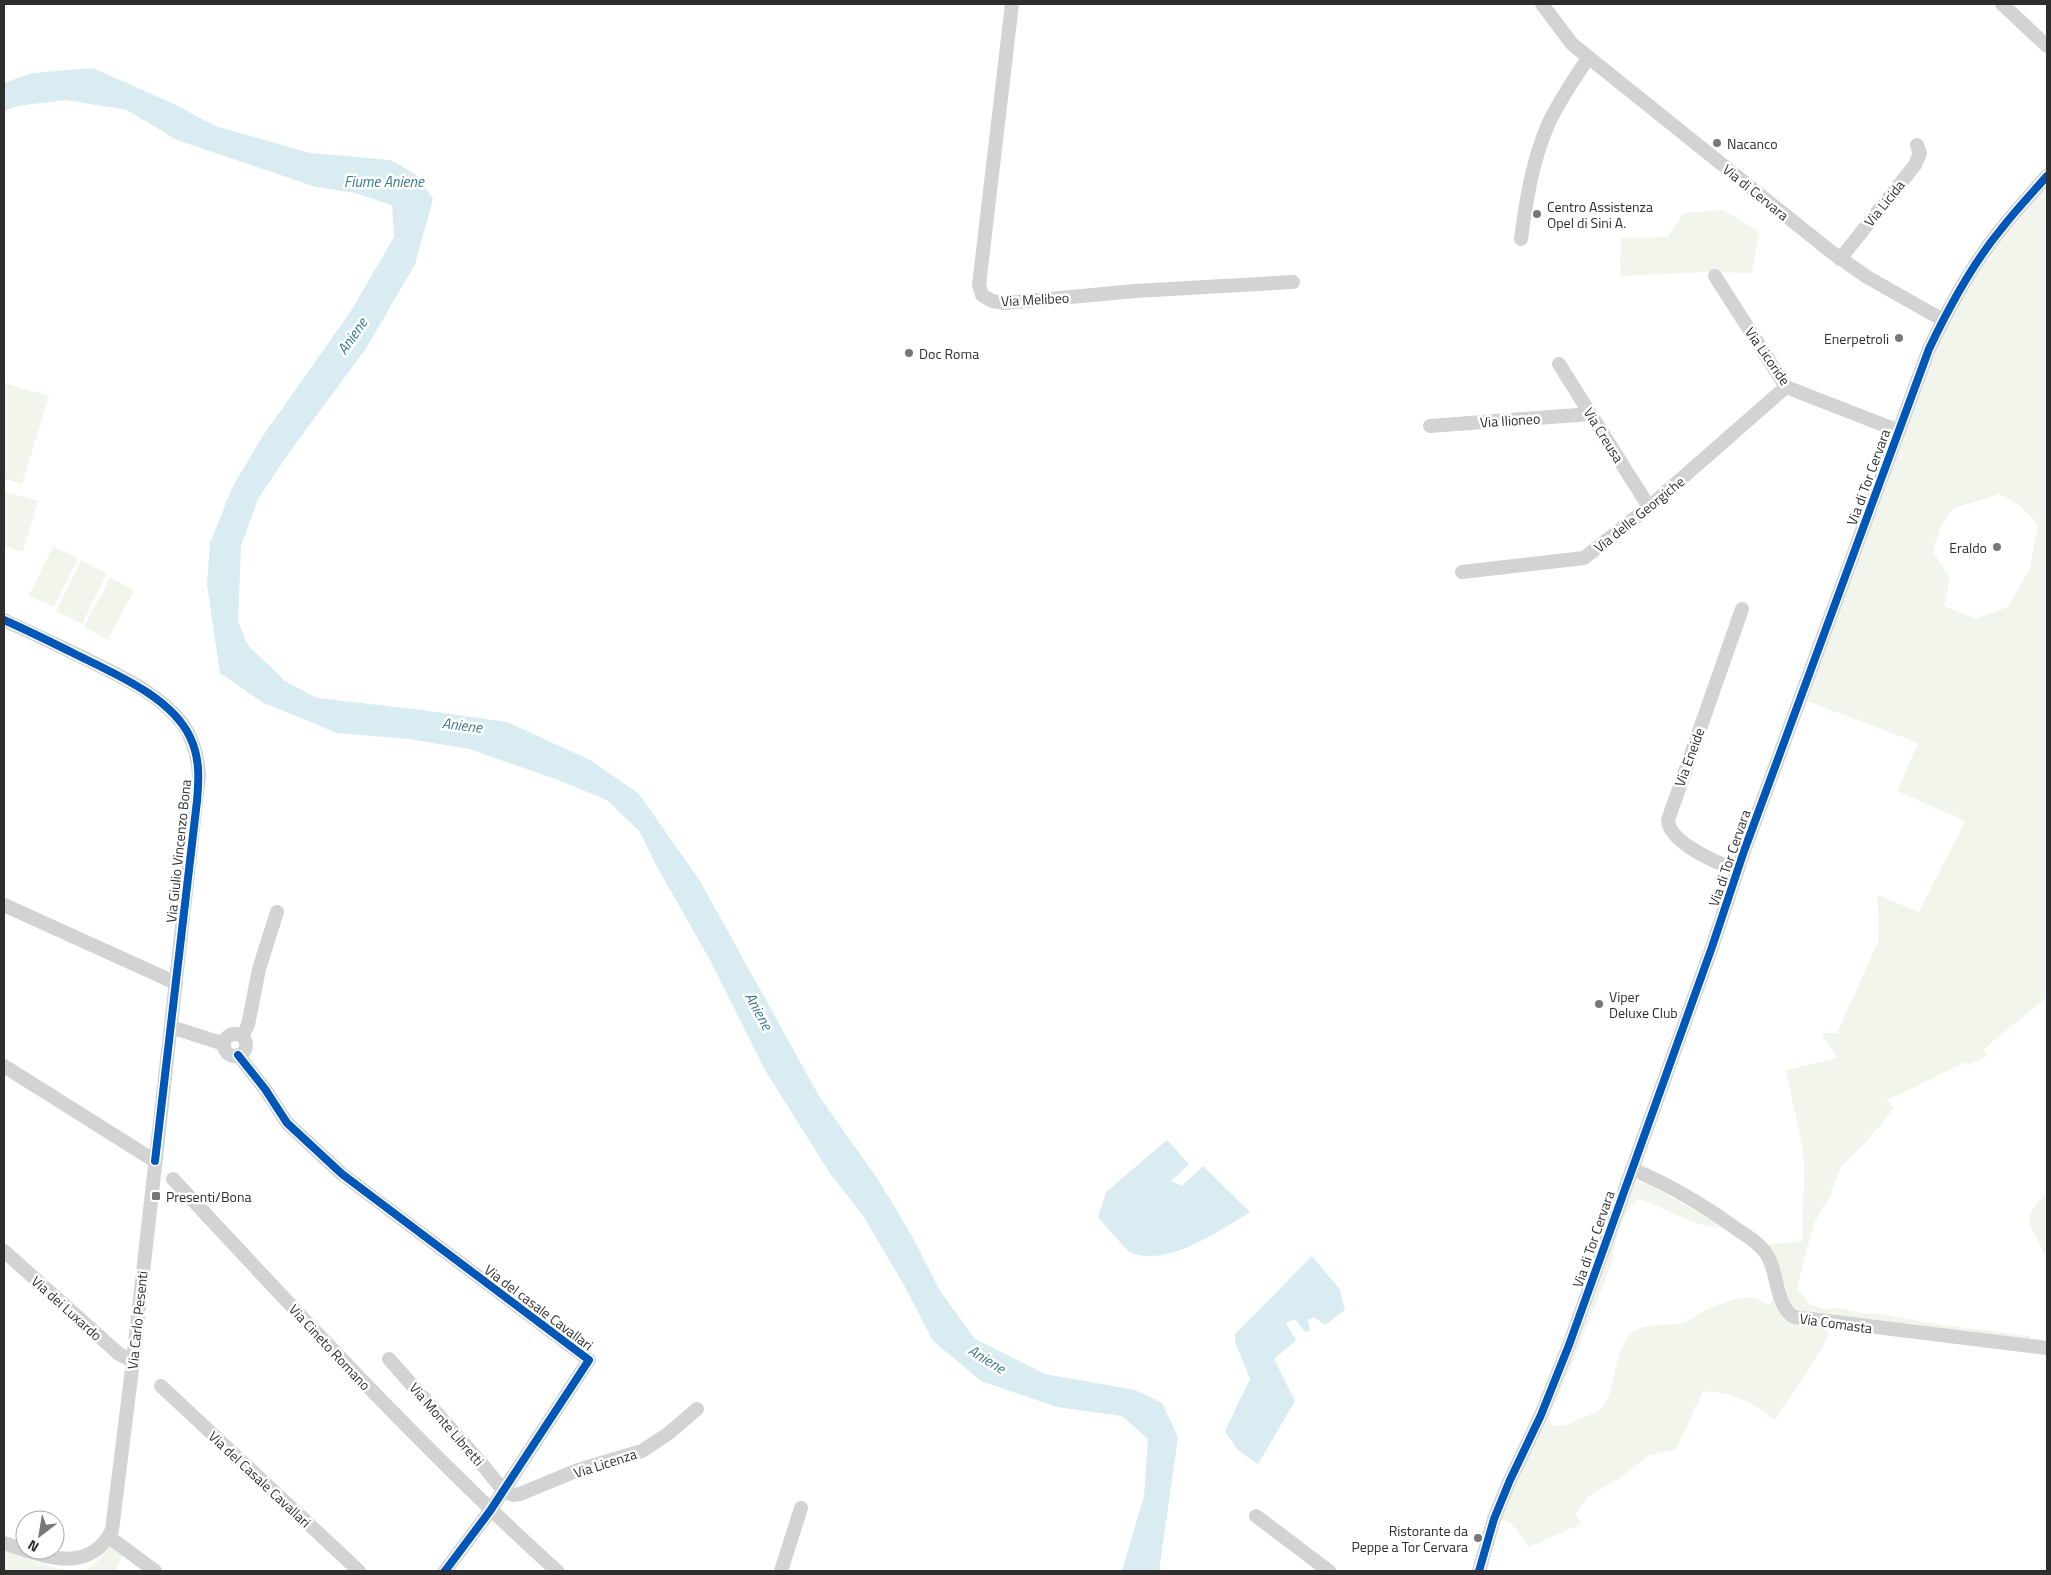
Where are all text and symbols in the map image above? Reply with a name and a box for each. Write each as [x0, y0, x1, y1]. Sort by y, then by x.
place label: Nacanco [1727, 133, 1778, 154]
marker: Nacanco [1711, 137, 1723, 149]
street label: Via di Cervara [1718, 159, 1794, 225]
water label: Fiume Aniene [344, 170, 425, 193]
street label: Via Licida [1859, 175, 1909, 231]
place label: Centro Assistenza Opel di Sini A. [1547, 196, 1653, 233]
marker: Centro Assistenza Opel di Sini A. [1531, 208, 1543, 220]
street label: Via Melibeo [1000, 287, 1070, 311]
water label: Aniene [331, 312, 374, 359]
street label: Via Licoride [1740, 323, 1796, 389]
place label: Enerpetroli [1824, 328, 1889, 349]
marker: Enerpetroli [1893, 332, 1905, 344]
place label: Doc Roma [919, 343, 979, 364]
marker: Doc Roma [903, 347, 915, 359]
street label: Via Creusa [1579, 403, 1629, 467]
street label: Via Ilioneo [1479, 407, 1541, 433]
street label: Via di Tor Cervara [1841, 426, 1895, 528]
street label: Via delle Georgiche [1589, 471, 1689, 557]
place label: Eraldo [1949, 537, 1987, 558]
marker: Eraldo [1991, 541, 2003, 553]
water label: Aniene [441, 711, 484, 739]
street label: Via Eneide [1669, 725, 1709, 789]
street label: Via Giulio Vincenzo Bona [160, 778, 196, 924]
street label: Via di Tor Cervara [1703, 807, 1755, 909]
place label: Viper Deluxe Club [1609, 986, 1678, 1023]
water label: Aniene [739, 988, 779, 1035]
marker: Viper Deluxe Club [1593, 998, 1605, 1010]
place label: Presenti/Bona [166, 1186, 251, 1207]
street label: Via di Tor Cervara [1567, 1188, 1619, 1290]
marker: Presenti/Bona [150, 1190, 162, 1202]
street label: Via del casale Cavallari [480, 1259, 598, 1355]
street label: Via Carlo Pesenti [121, 1270, 153, 1370]
street label: Via dei Luxardo [27, 1271, 107, 1345]
street label: Via Cineto Romano [284, 1299, 376, 1395]
street label: Via Comasta [1798, 1307, 1874, 1339]
water label: Aniene [964, 1339, 1011, 1380]
street label: Via Monte Libretti [405, 1378, 489, 1470]
street label: Via del Casale Cavallari [204, 1426, 316, 1532]
street label: Via Licenza [571, 1443, 639, 1483]
north arrow [15, 1510, 65, 1560]
place label: Ristorante da Peppe a Tor Cervara [1351, 1520, 1468, 1557]
marker: Ristorante da Peppe a Tor Cervara [1472, 1532, 1484, 1544]
text: N [23, 1535, 43, 1558]

